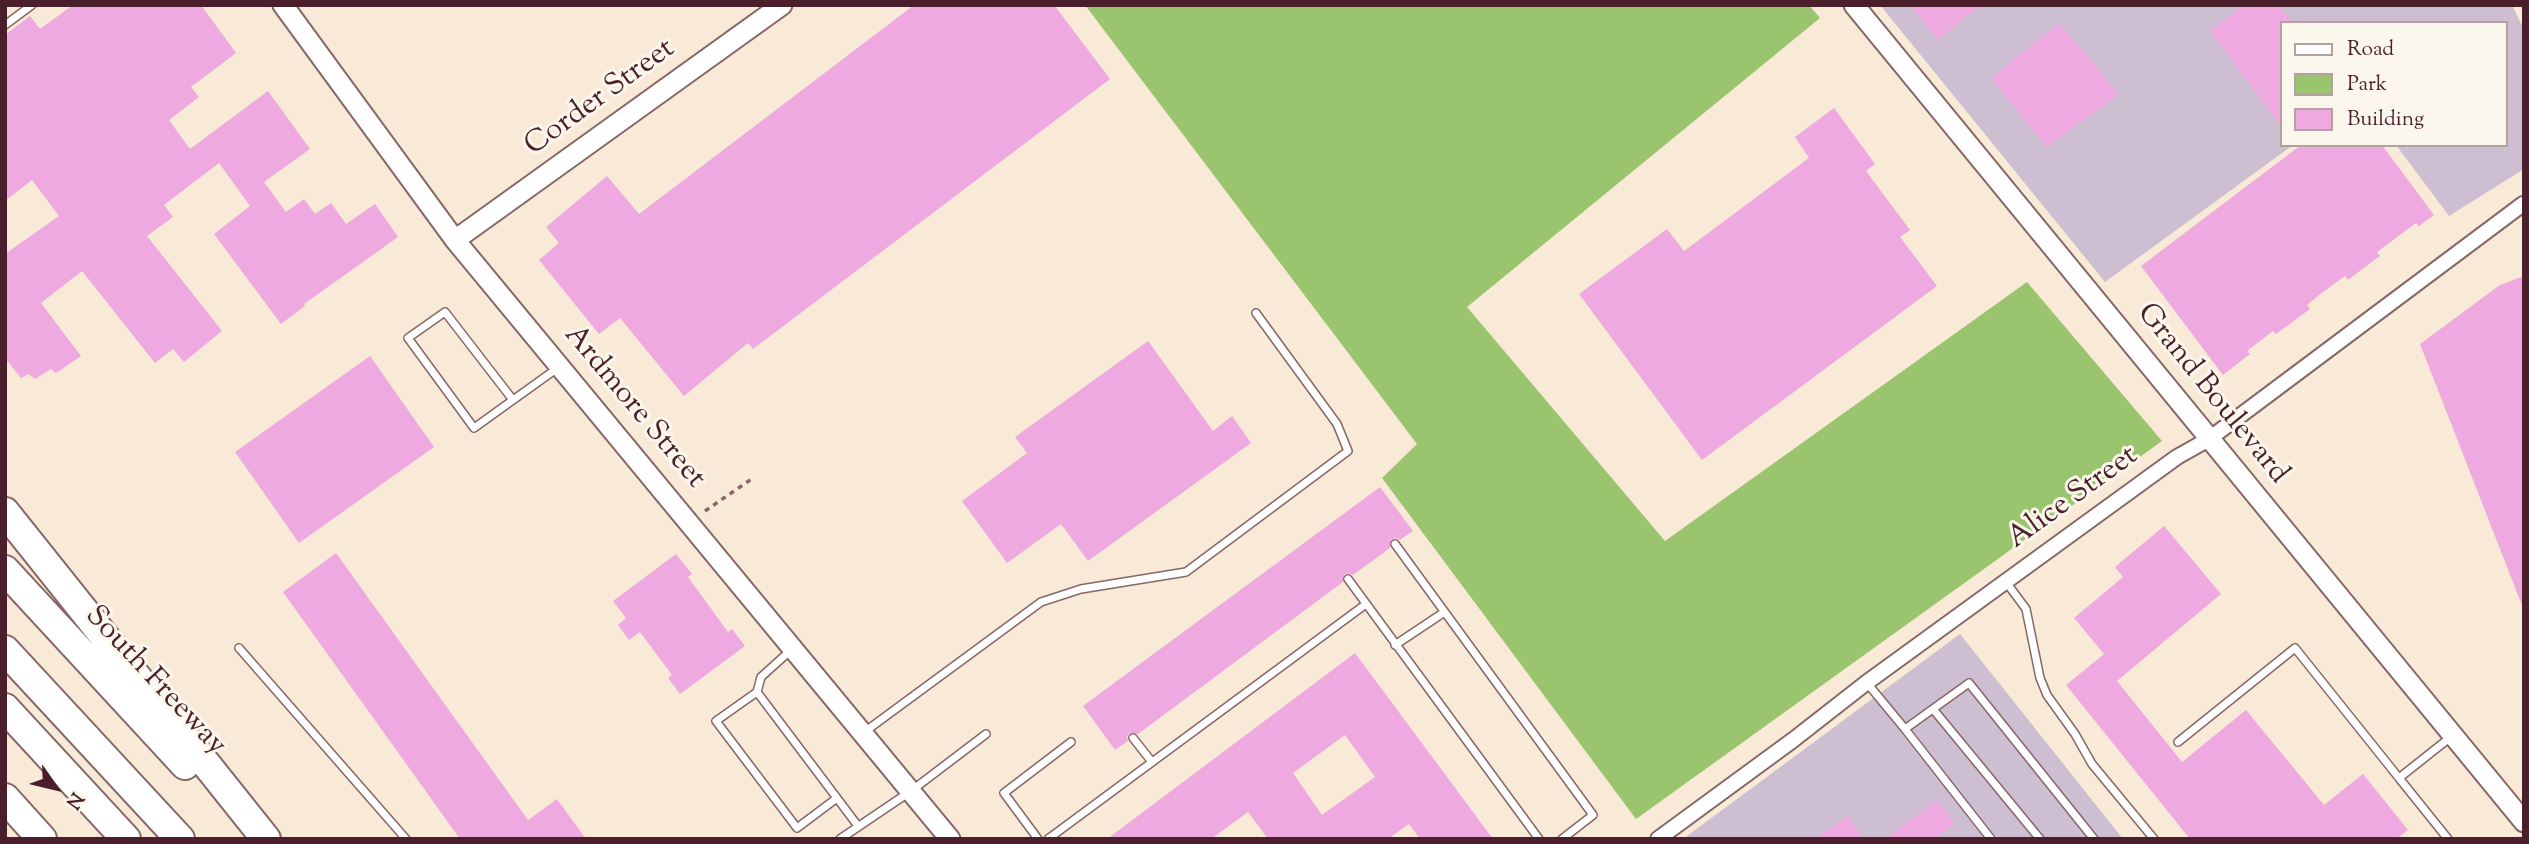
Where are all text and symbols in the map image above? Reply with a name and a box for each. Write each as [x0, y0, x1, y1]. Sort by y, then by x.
legend [2280, 21, 2508, 147]
street label: Corder Street [519, 32, 683, 166]
text: Road [2347, 35, 2394, 65]
text: Park [2347, 70, 2387, 100]
text: Building [2347, 105, 2424, 135]
street label: Grand Boulevard [2127, 297, 2295, 493]
street label: Ardmore Street [554, 319, 712, 497]
street label: Alice Street [2002, 440, 2146, 558]
street label: South Freeway [76, 600, 232, 764]
north arrow [21, 753, 91, 823]
text: N [58, 786, 89, 814]

